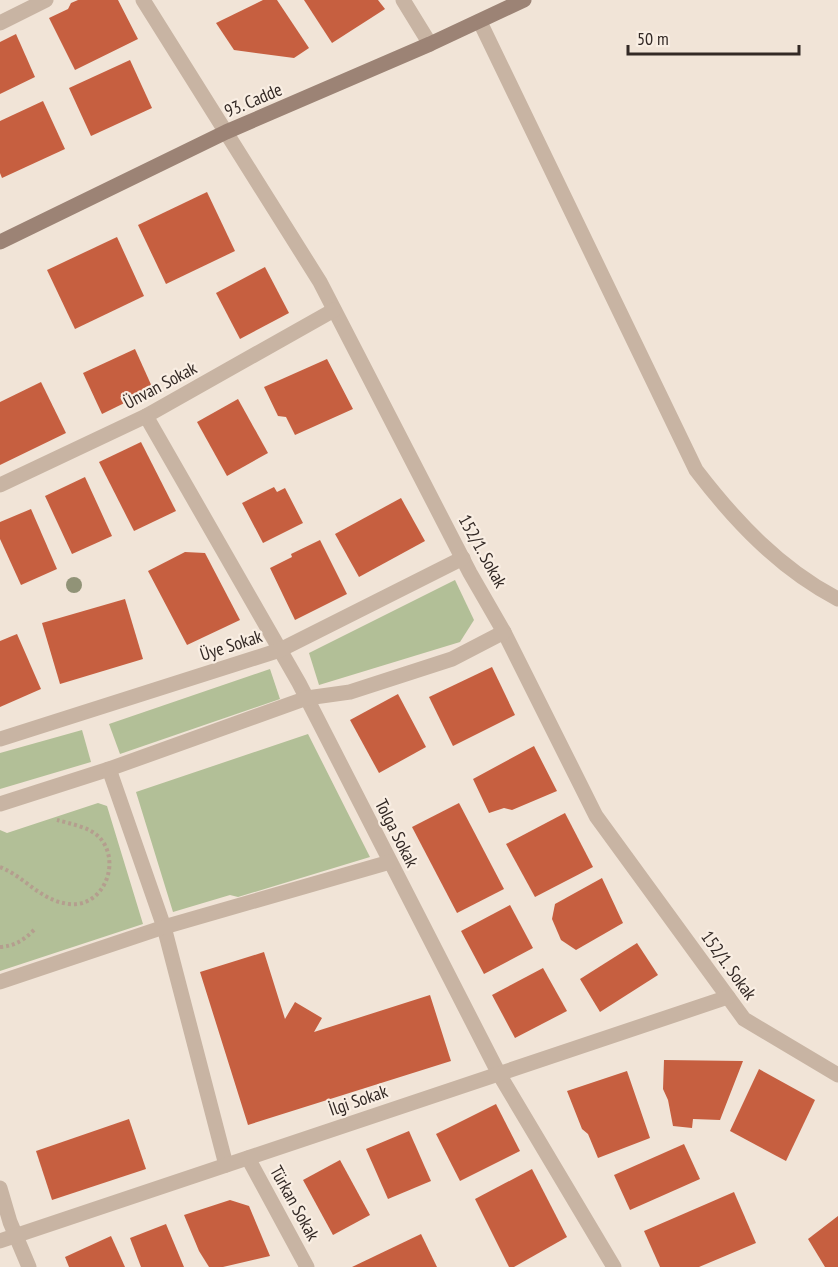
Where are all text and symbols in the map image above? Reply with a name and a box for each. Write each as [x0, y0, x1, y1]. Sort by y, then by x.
scale bar [628, 18, 799, 56]
text: 50 m [637, 27, 669, 50]
street label: 93. Cadde [221, 78, 285, 122]
street label: Ünvan Sokak [119, 356, 201, 414]
street label: 152/1. Sokak [454, 510, 513, 592]
street label: Üye Sokak [197, 624, 265, 666]
street label: Tolga Sokak [370, 795, 424, 871]
street label: 152/1. Sokak [696, 926, 762, 1004]
street label: İlgi Sokak [326, 1079, 390, 1121]
street label: Türkan Sokak [265, 1161, 325, 1245]

